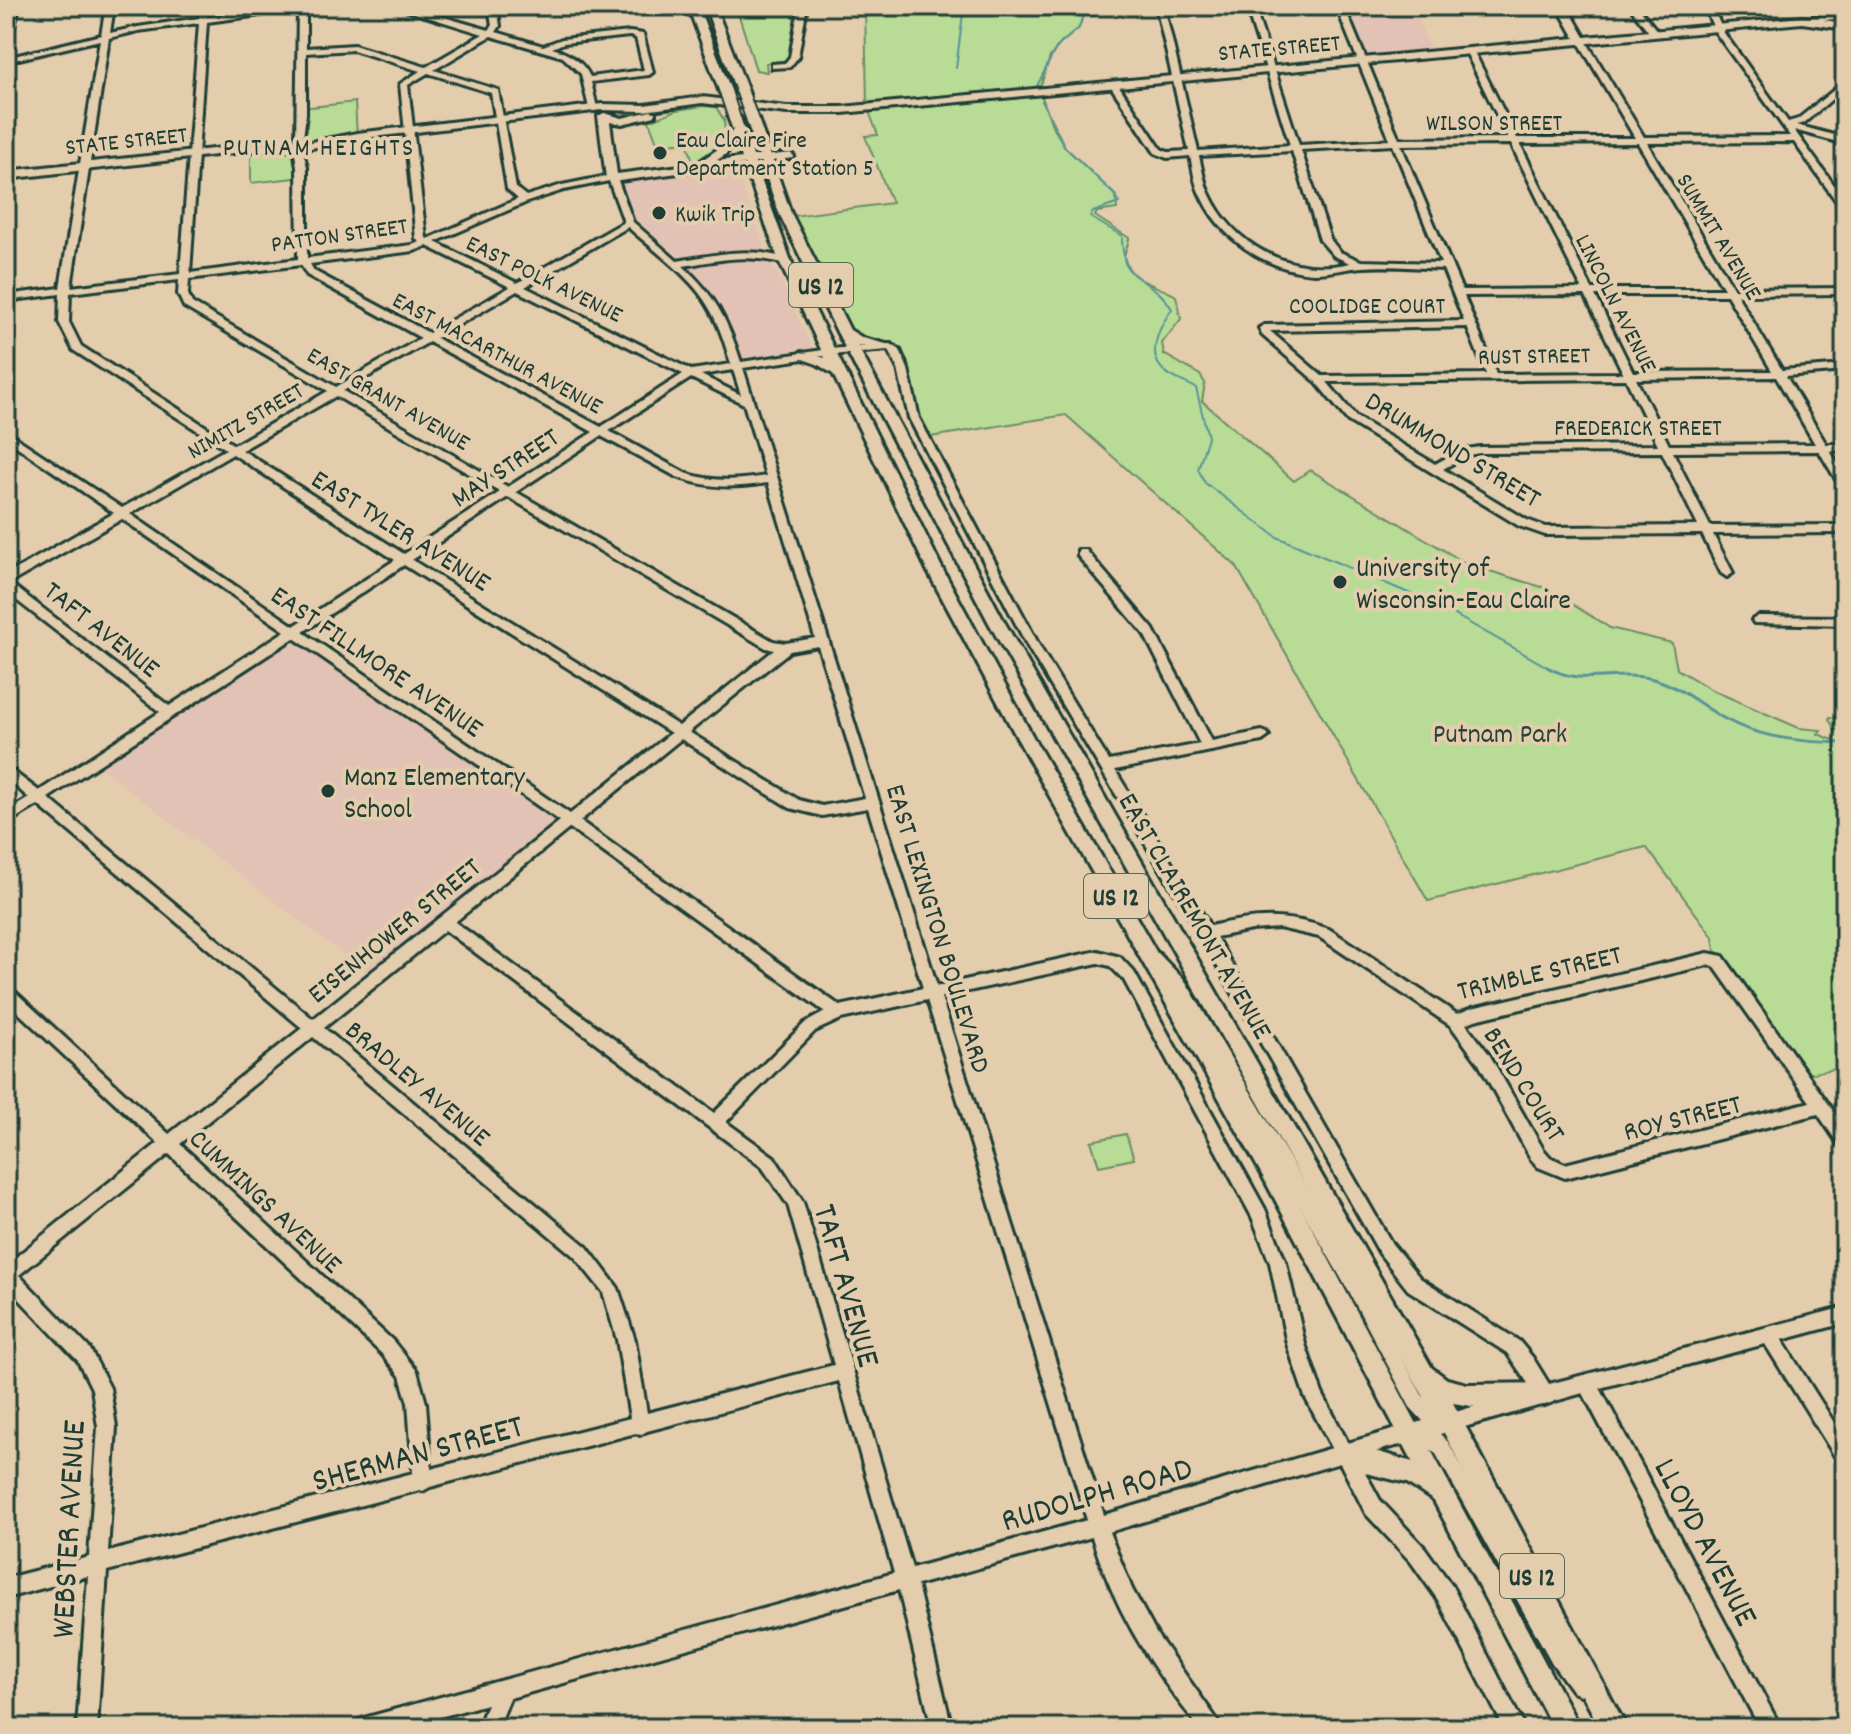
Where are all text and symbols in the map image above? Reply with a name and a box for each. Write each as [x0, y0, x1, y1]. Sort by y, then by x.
street label: STATE STREET [1217, 28, 1342, 72]
street label: WILSON STREET [1426, 108, 1562, 142]
street label: STATE STREET [64, 120, 189, 166]
place label: Eau Claire Fire Department Station 5 [676, 125, 874, 187]
district label: PUTNAM HEIGHTS [223, 131, 415, 168]
marker: Eau Claire Fire Department Station 5 [651, 144, 669, 162]
street label: SUMMIT AVENUE [1666, 168, 1769, 308]
place label: Kwik Trip [675, 199, 755, 233]
marker: Kwik Trip [650, 204, 668, 222]
street label: PATTON STREET [269, 211, 410, 263]
street label: EAST POLK AVENUE [460, 228, 628, 333]
street label: LINCOLN AVENUE [1565, 229, 1664, 380]
road number: US 12 [789, 263, 853, 307]
street label: EAST MACARTHUR AVENUE [385, 285, 608, 425]
street label: COOLIDGE COURT [1289, 291, 1445, 325]
street label: EAST GRANT AVENUE [300, 340, 476, 461]
street label: RUST STREET [1478, 340, 1591, 376]
street label: NIMITZ STREET [182, 375, 312, 470]
street label: DRUMMOND STREET [1356, 384, 1547, 521]
street label: FREDERICK STREET [1554, 413, 1722, 447]
street label: MAY STREET [445, 420, 569, 520]
street label: EAST TYLER AVENUE [302, 462, 497, 605]
place label: University of Wisconsin-Eau Claire [1356, 551, 1571, 623]
marker: University of Wisconsin-Eau Claire [1331, 573, 1349, 591]
street label: TAFT AVENUE [33, 574, 167, 690]
street label: EAST FILLMORE AVENUE [261, 578, 490, 750]
park label: Putnam Park [1433, 717, 1567, 757]
place label: Manz Elementary School [344, 760, 526, 832]
street label: EAST LEXINGTON BOULEVARD [872, 780, 998, 1079]
marker: Manz Elementary School [319, 782, 337, 800]
street label: EAST CLAIREMONT AVENUE [1106, 787, 1280, 1049]
street label: EISENHOWER STREET [301, 850, 492, 1016]
road number: US 12 [1084, 874, 1148, 918]
street label: TRIMBLE STREET [1454, 938, 1626, 1014]
street label: BRADLEY AVENUE [334, 1013, 497, 1159]
street label: BEND COURT [1471, 1020, 1573, 1151]
street label: ROY STREET [1620, 1087, 1746, 1155]
street label: CUMMINGS AVENUE [178, 1122, 349, 1286]
street label: TAFT AVENUE [797, 1199, 891, 1374]
street label: SHERMAN STREET [307, 1404, 530, 1508]
street label: WEBSTER AVENUE [41, 1418, 102, 1640]
street label: RUDOLPH ROAD [996, 1447, 1199, 1548]
street label: LLOYD AVENUE [1638, 1451, 1768, 1637]
road number: US 12 [1500, 1554, 1564, 1598]

